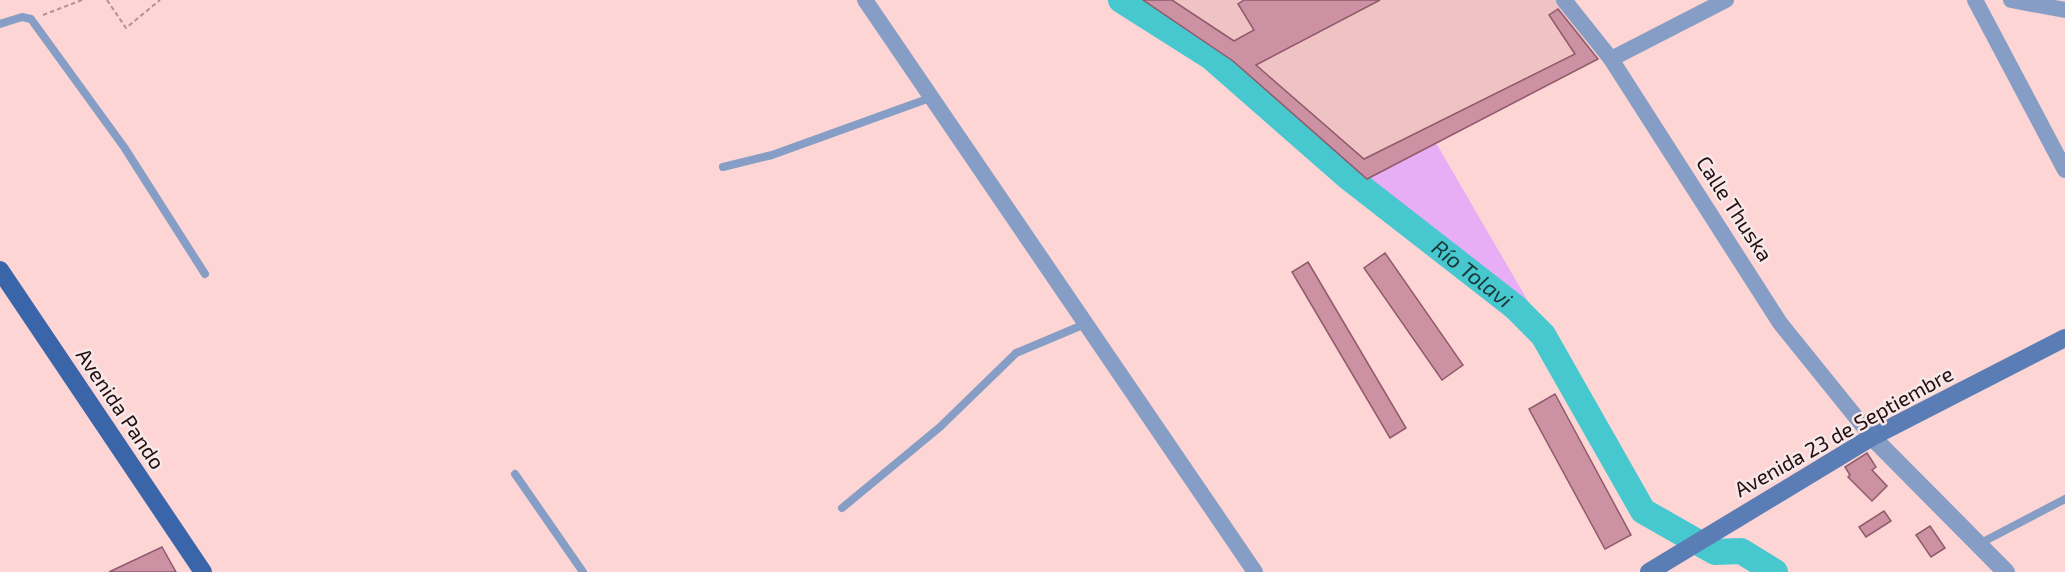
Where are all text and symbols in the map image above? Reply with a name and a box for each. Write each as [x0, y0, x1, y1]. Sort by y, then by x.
street label: Calle Thuska [1692, 151, 1779, 266]
water label: Río Tolavi [1427, 234, 1518, 312]
street label: Avenida Pando [72, 343, 171, 473]
street label: Avenida 23 de Septiembre [1730, 360, 1957, 501]

